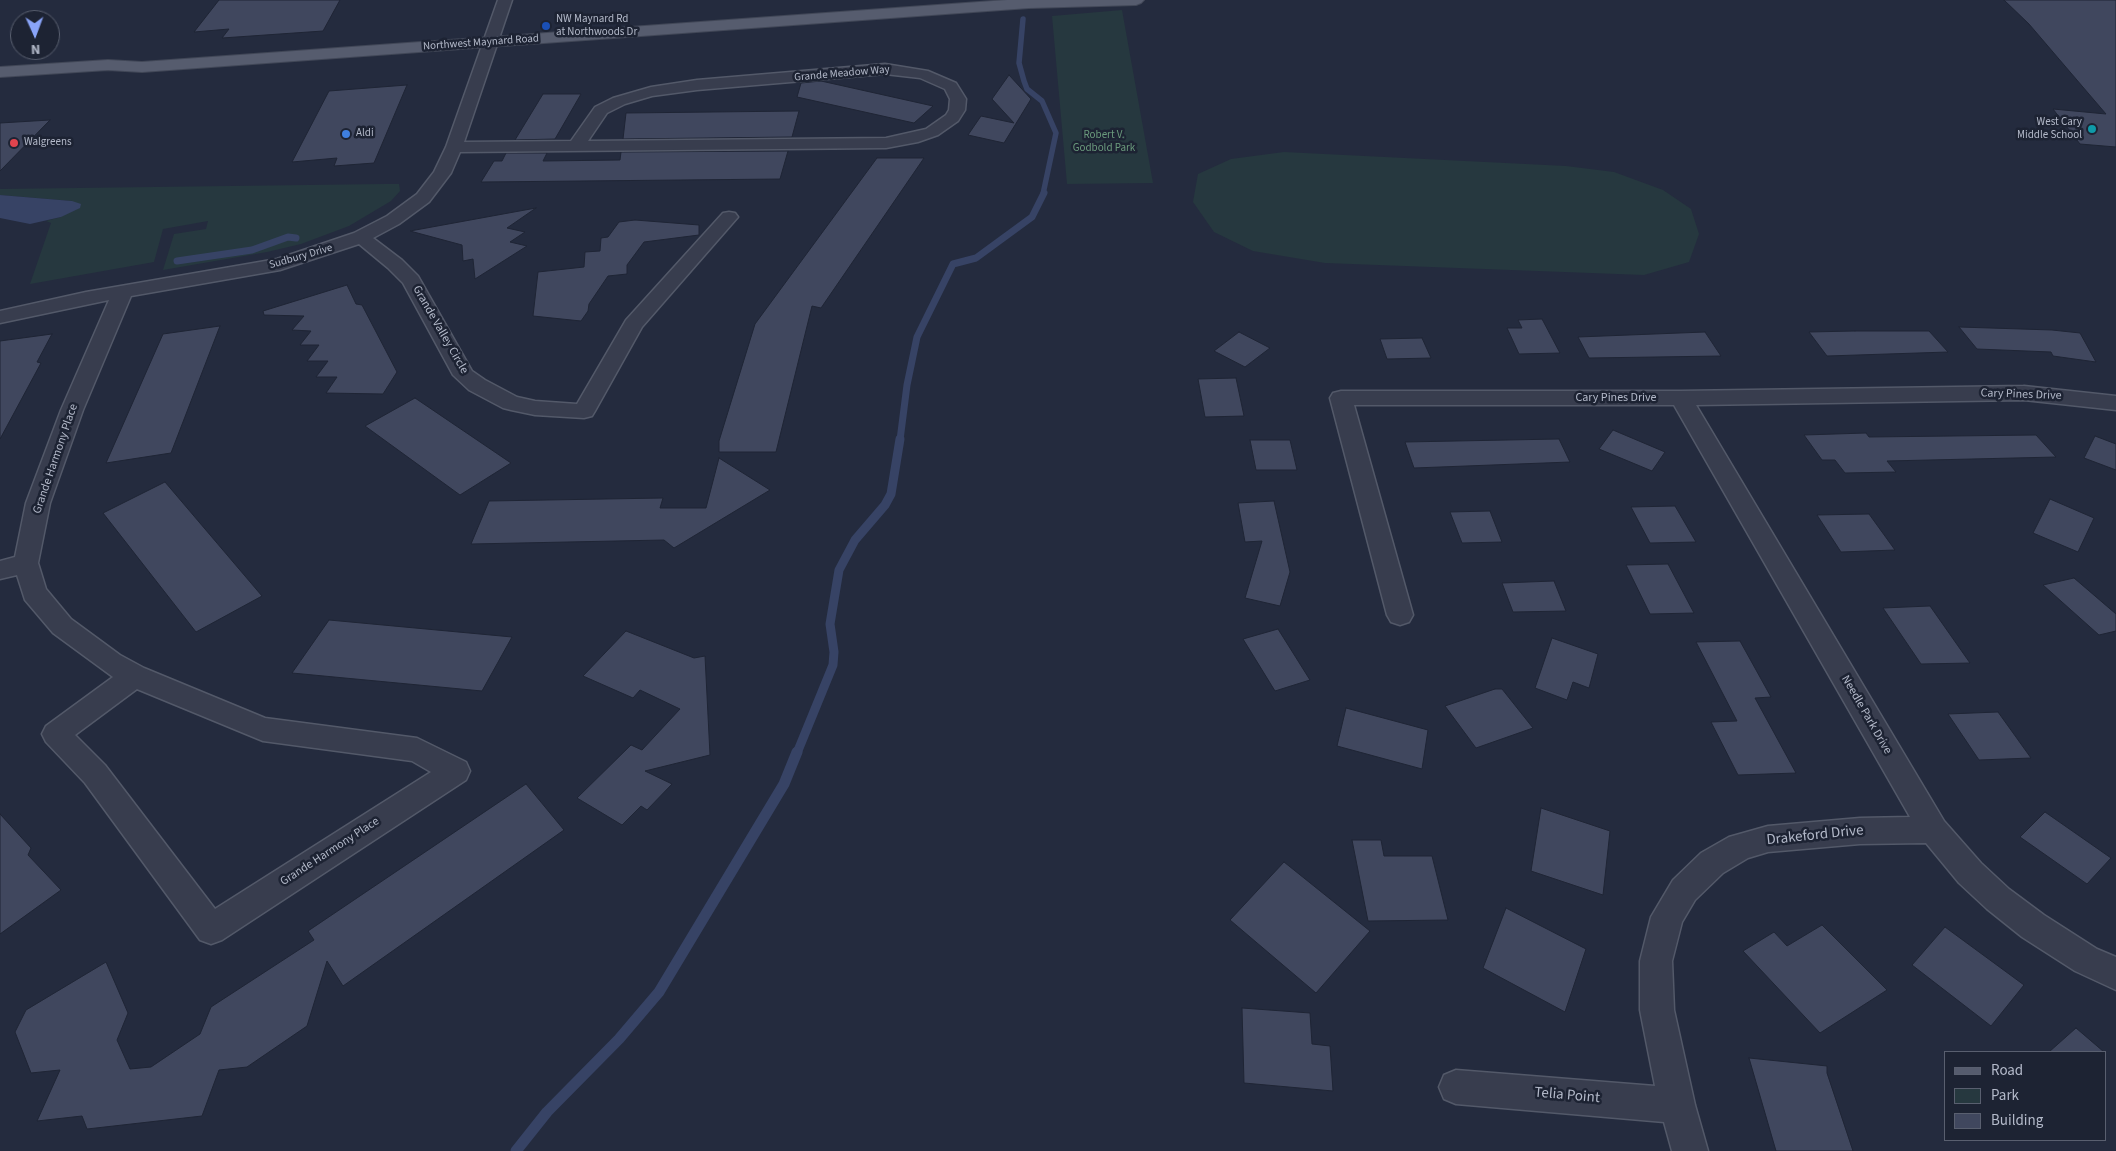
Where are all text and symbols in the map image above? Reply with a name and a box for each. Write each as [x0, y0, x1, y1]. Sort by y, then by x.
north arrow [10, 10, 60, 60]
place label: NW Maynard Rd at Northwoods Dr [556, 13, 637, 39]
marker: NW Maynard Rd at Northwoods Dr [540, 20, 552, 32]
street label: Northwest Maynard Road [423, 32, 539, 54]
text: N [30, 39, 40, 59]
street label: Grande Meadow Way [794, 63, 890, 85]
place label: West Cary Middle School [2017, 116, 2082, 142]
marker: West Cary Middle School [2086, 123, 2098, 135]
place label: Aldi [356, 127, 374, 141]
marker: Aldi [340, 128, 352, 140]
park label: Robert V. Godbold Park [1073, 129, 1135, 155]
place label: Walgreens [24, 136, 72, 150]
marker: Walgreens [8, 137, 20, 149]
street label: Sudbury Drive [268, 242, 334, 272]
street label: Grande Valley Circle [409, 283, 471, 377]
street label: Cary Pines Drive [1980, 386, 2062, 404]
street label: Cary Pines Drive [1575, 391, 1657, 405]
street label: Grande Harmony Place [30, 402, 82, 516]
street label: Needle Park Drive [1838, 673, 1894, 757]
street label: Grande Harmony Place [278, 815, 382, 889]
street label: Drakeford Drive [1766, 822, 1864, 850]
legend [1944, 1051, 2106, 1141]
text: Road [1991, 1060, 2023, 1081]
street label: Telia Point [1533, 1084, 1601, 1108]
text: Park [1991, 1085, 2019, 1106]
text: Building [1991, 1110, 2043, 1131]

